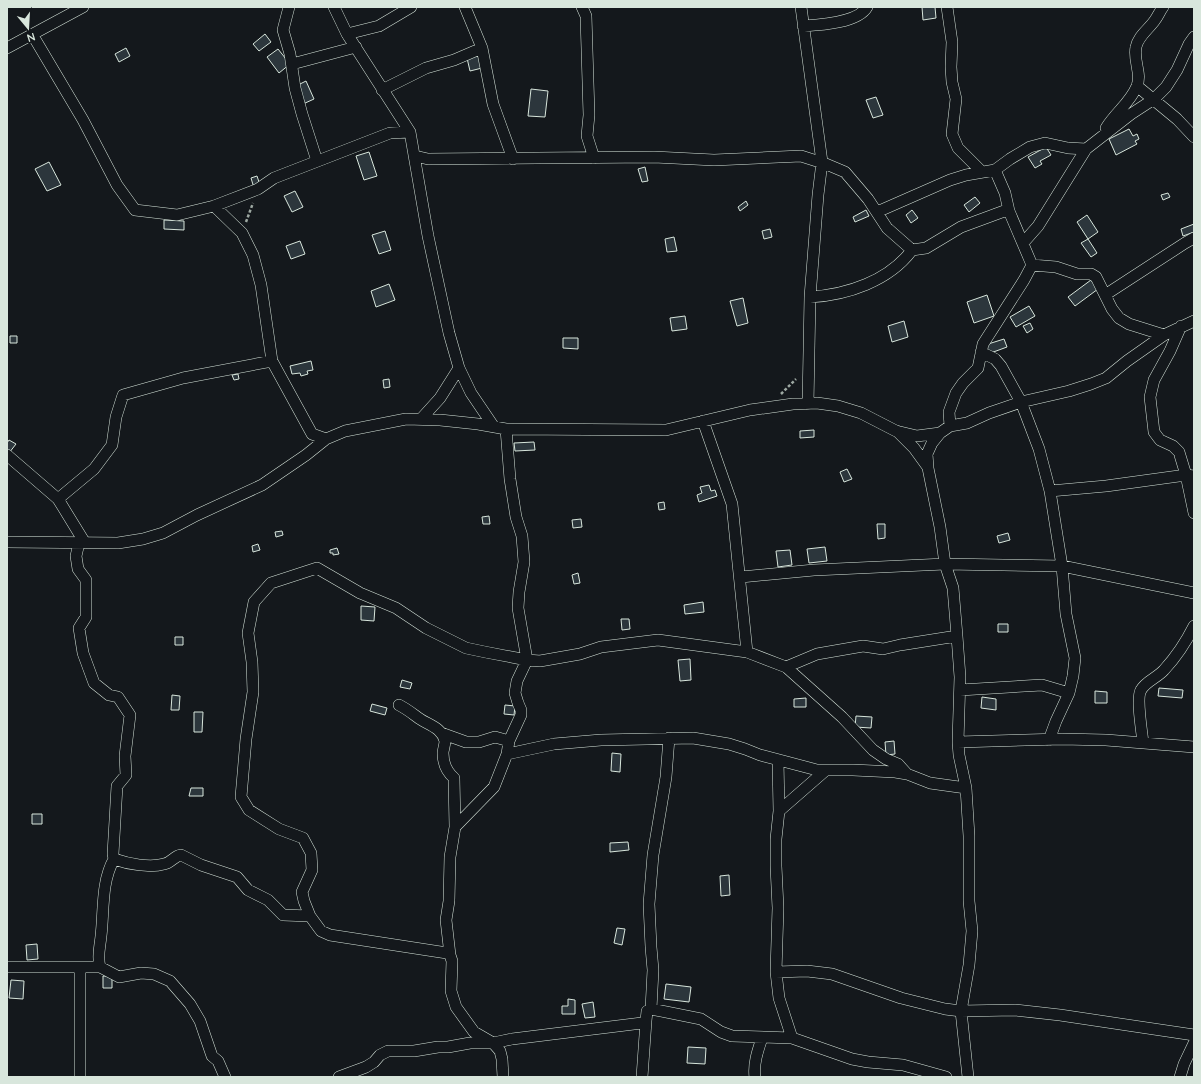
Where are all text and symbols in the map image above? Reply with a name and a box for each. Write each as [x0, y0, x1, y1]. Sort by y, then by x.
north arrow [8, 8, 48, 48]
text: N [25, 30, 37, 45]

